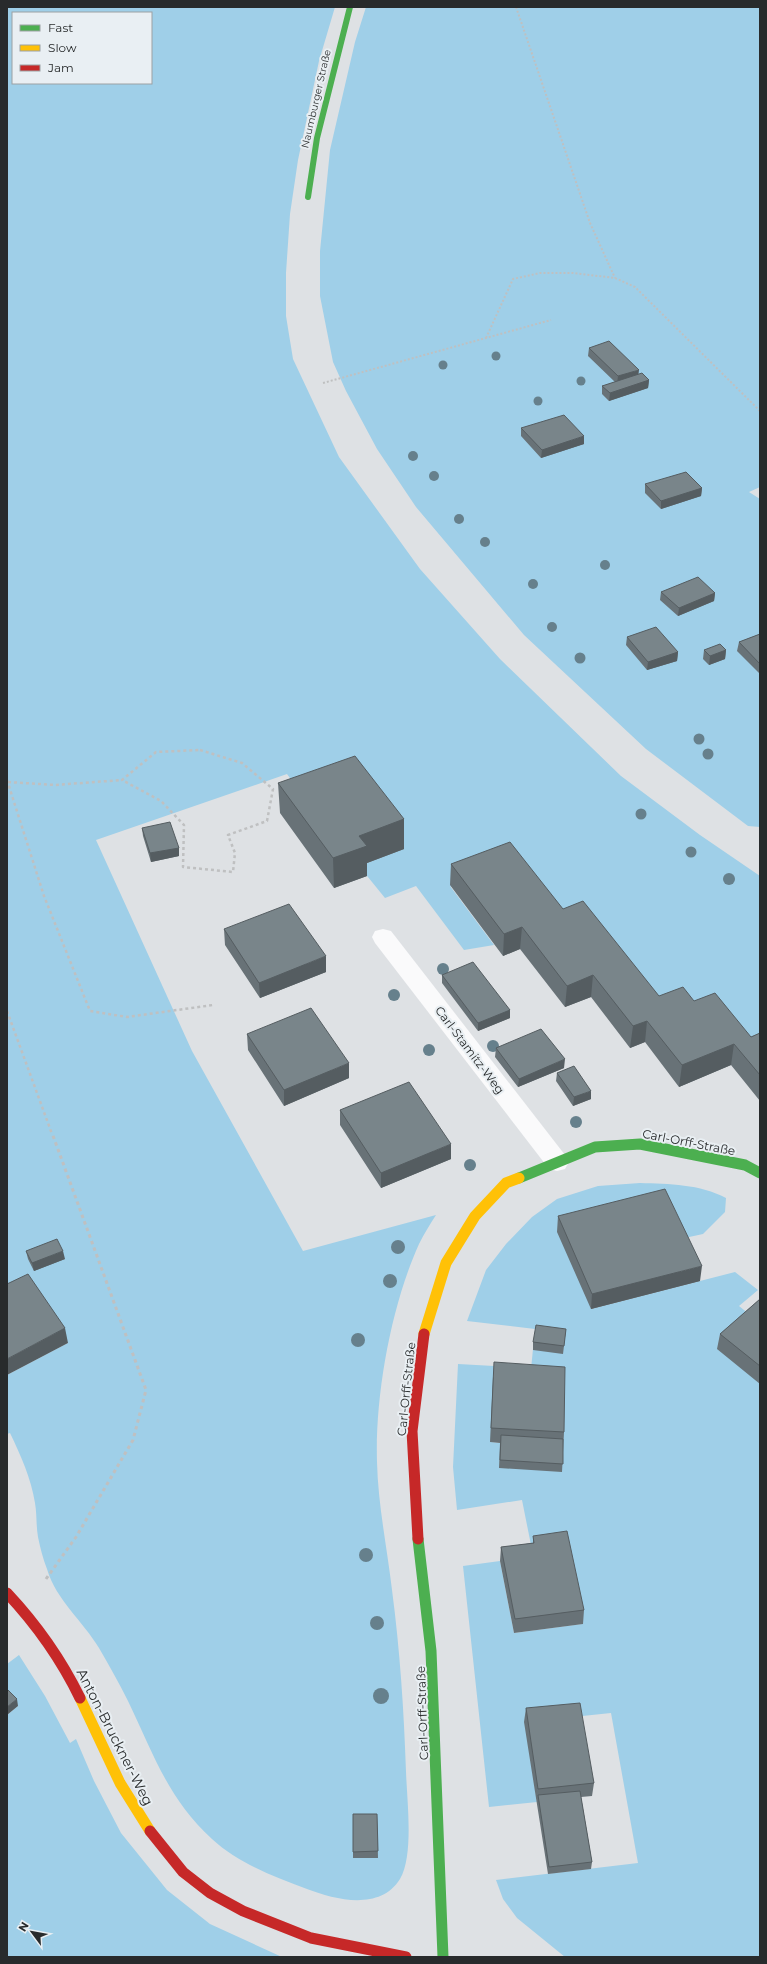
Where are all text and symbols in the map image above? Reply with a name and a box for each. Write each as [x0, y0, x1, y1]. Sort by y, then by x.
legend [12, 12, 152, 84]
text: Fast [48, 20, 73, 35]
text: Slow [48, 40, 77, 55]
street label: Naumburger Straße [298, 48, 334, 150]
text: Jam [47, 60, 74, 75]
street label: Carl-Stamitz-Weg [432, 1003, 508, 1097]
street label: Carl-Orff-Straße [641, 1126, 737, 1158]
street label: Carl-Orff-Straße [394, 1341, 418, 1437]
street label: Anton-Bruckner-Weg [73, 1665, 157, 1809]
street label: Carl-Orff-Straße [413, 1666, 431, 1760]
north arrow [12, 1912, 52, 1952]
text: N [15, 1919, 32, 1934]

